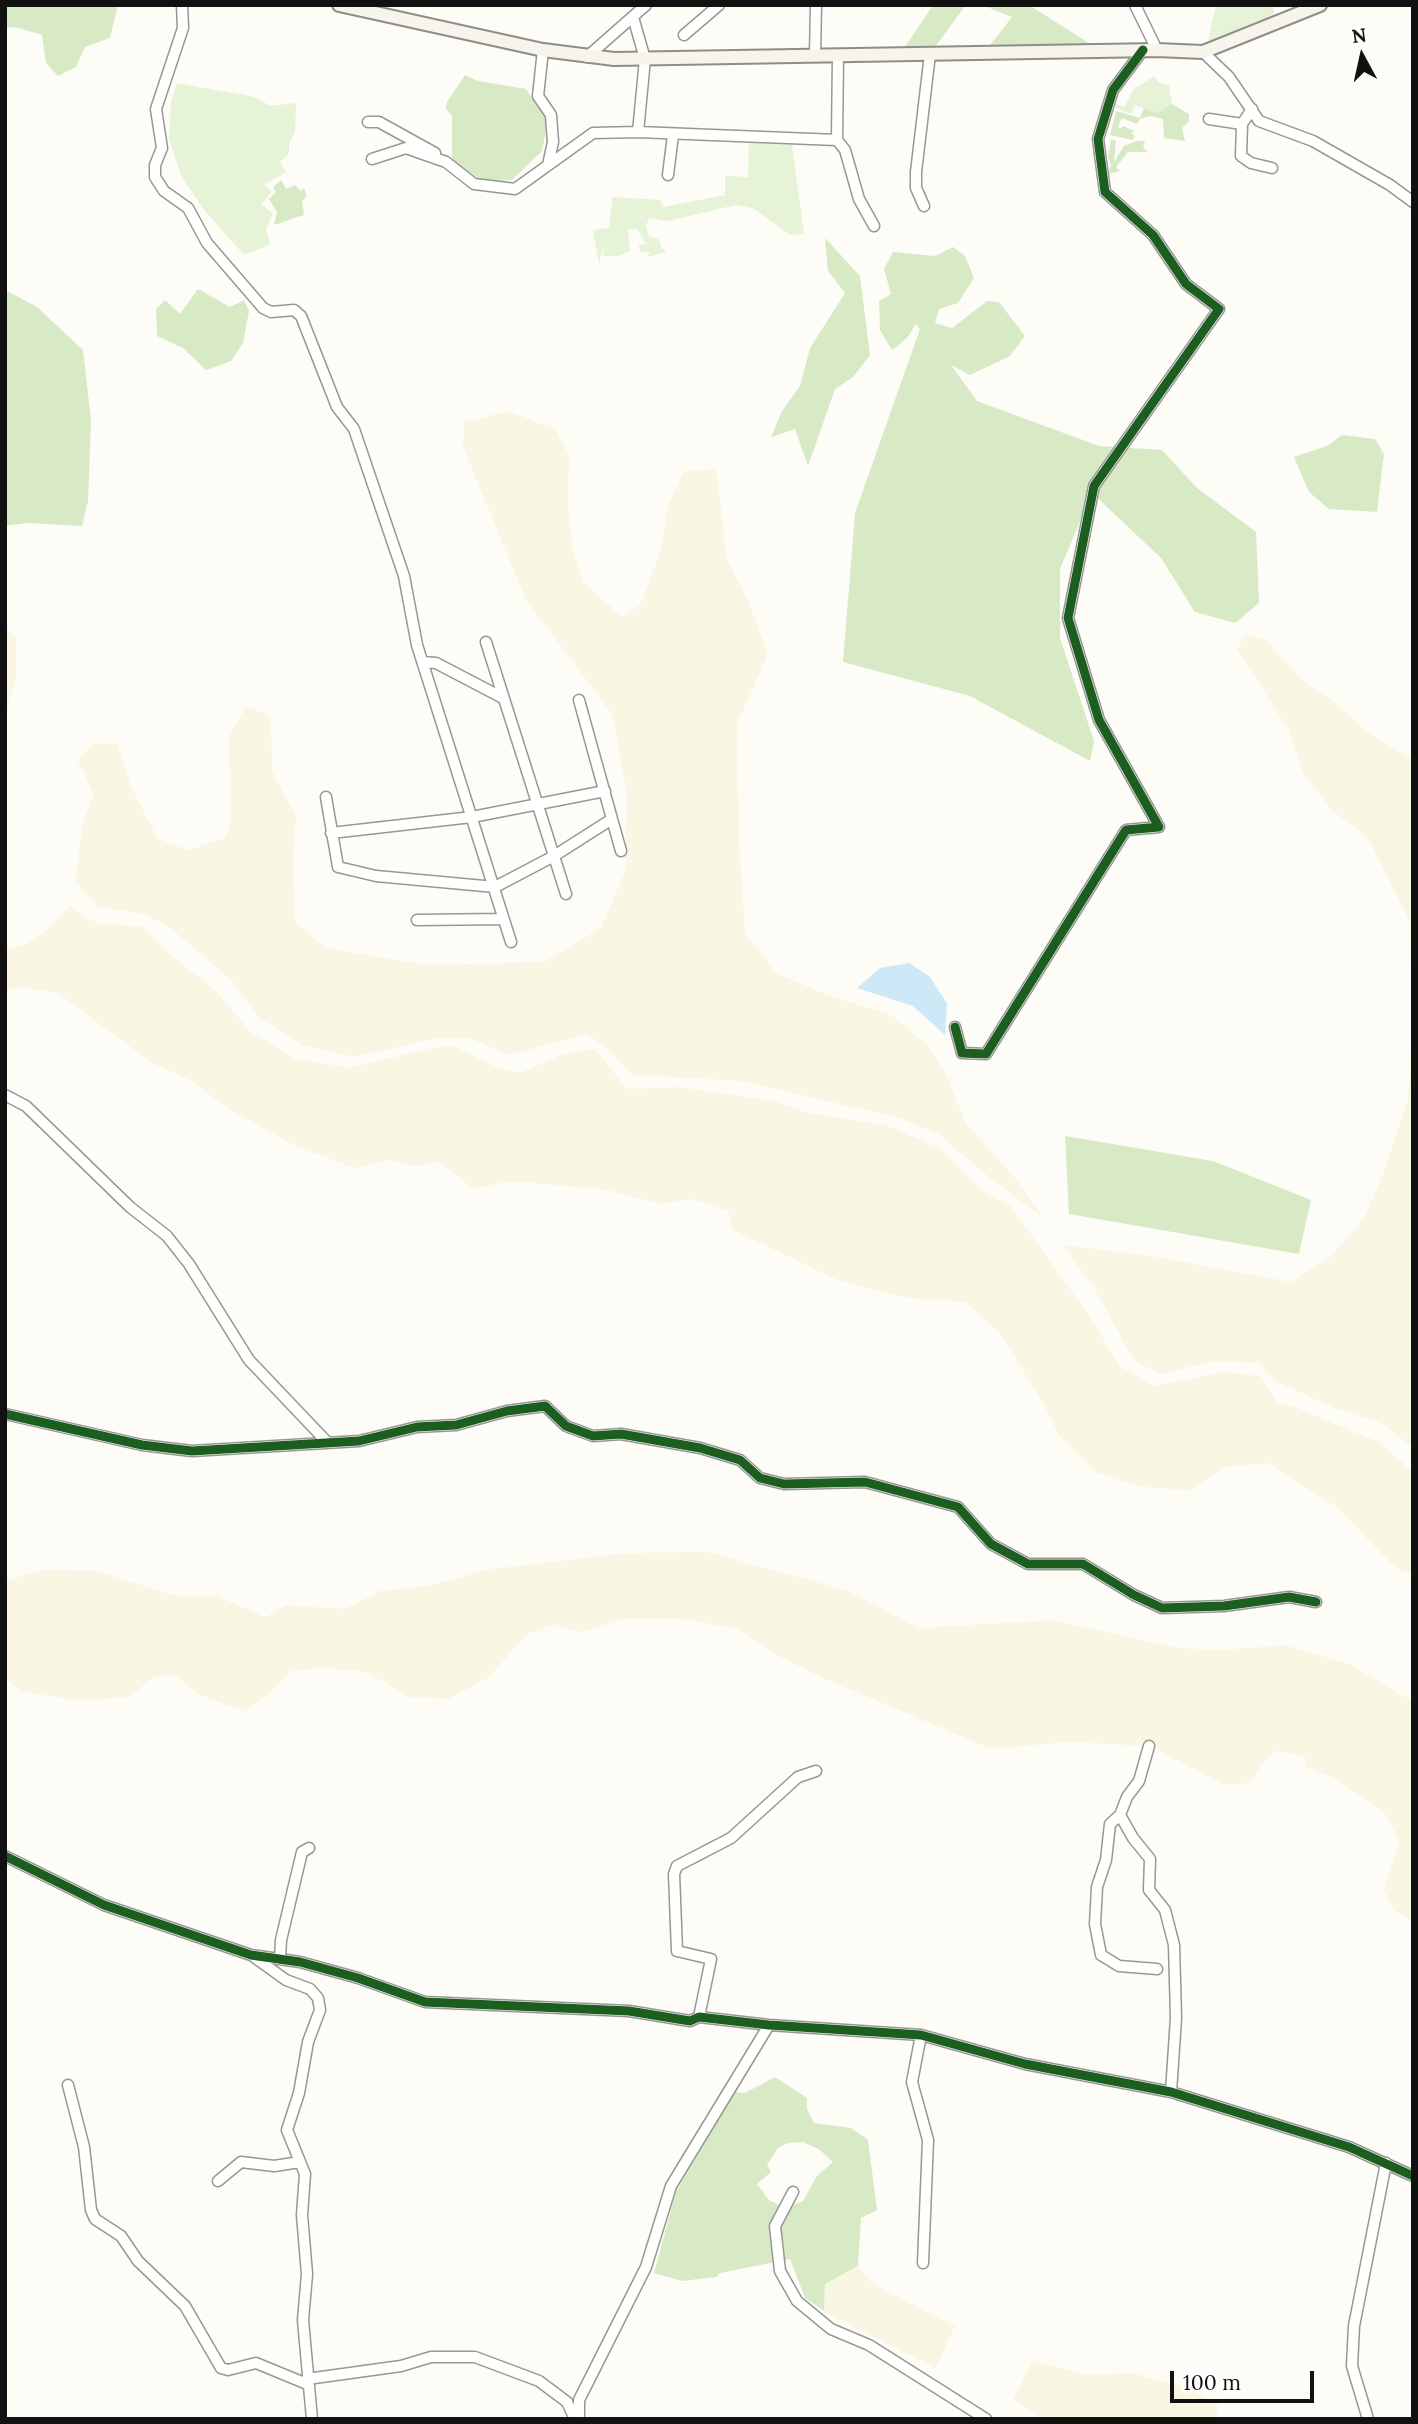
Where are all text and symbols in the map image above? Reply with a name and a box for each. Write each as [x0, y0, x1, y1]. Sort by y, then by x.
north arrow [1327, 21, 1397, 91]
text: N [1350, 22, 1368, 48]
scale bar [1173, 2358, 1316, 2402]
text: 100 m [1183, 2369, 1241, 2396]

